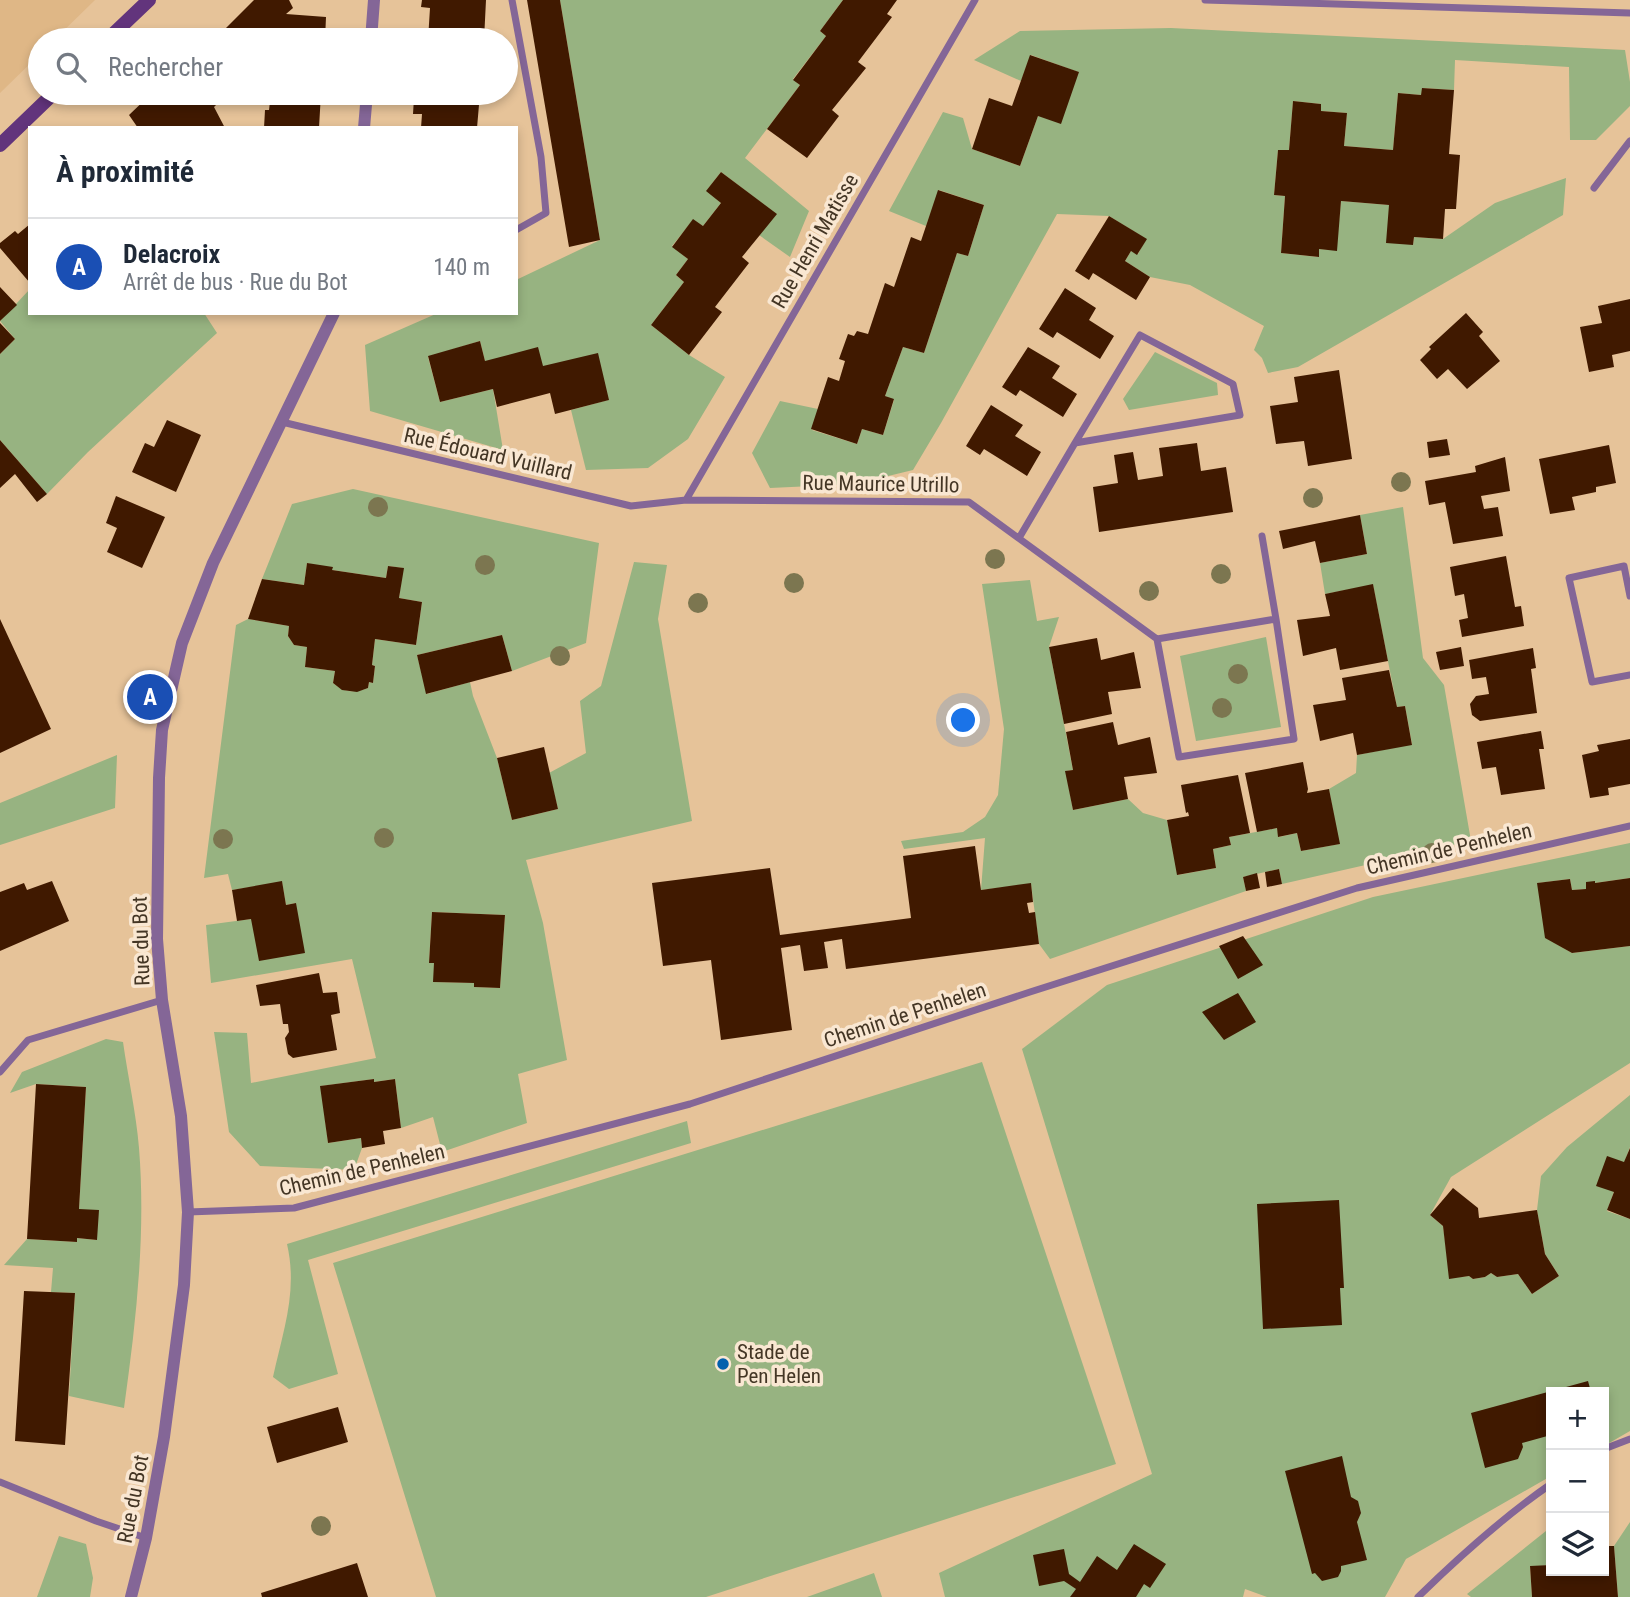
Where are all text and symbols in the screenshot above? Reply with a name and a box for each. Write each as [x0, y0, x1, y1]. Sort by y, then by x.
search box [28, 28, 518, 105]
icon: search [52, 48, 90, 86]
text: Rechercher [108, 52, 223, 82]
text: À proximité [56, 154, 194, 189]
street label: Rue Henri Matisse [767, 169, 863, 312]
text: Delacroix [123, 239, 220, 269]
text: A [72, 254, 86, 281]
text: 140 m [433, 254, 490, 281]
text: Arrêt de bus · Rue du Bot [123, 269, 348, 296]
street label: Rue Édouard Vuillard [402, 423, 574, 485]
street label: Rue Maurice Utrillo [802, 471, 960, 497]
pin: A [127, 671, 173, 723]
your location [946, 703, 980, 737]
street label: Chemin de Penhelen [1364, 818, 1534, 880]
street label: Rue du Bot [127, 896, 155, 986]
street label: Chemin de Penhelen [821, 977, 989, 1053]
street label: Chemin de Penhelen [277, 1139, 447, 1201]
place label: Stade de Pen Helen [737, 1340, 821, 1388]
marker: Stade de Pen Helen [715, 1356, 731, 1372]
map controls [1546, 1387, 1609, 1576]
button: + [1546, 1387, 1609, 1450]
button: − [1546, 1450, 1609, 1513]
street label: Rue du Bot [113, 1453, 153, 1545]
button: layers [1546, 1513, 1609, 1576]

